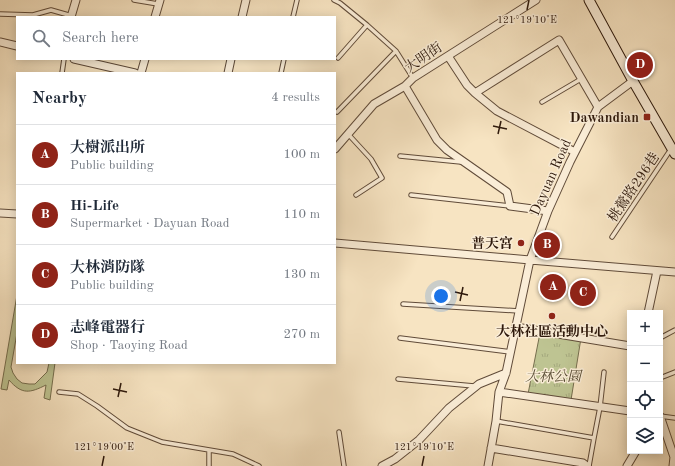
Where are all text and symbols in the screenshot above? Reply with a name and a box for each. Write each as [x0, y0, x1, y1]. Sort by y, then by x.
text: 121°19'10"E [497, 15, 557, 25]
search box [16, 16, 336, 60]
icon: search [30, 27, 52, 49]
text: Search here [62, 31, 139, 46]
street label: 大明街 [402, 39, 445, 75]
pin: D [627, 50, 653, 80]
text: Nearby [32, 90, 87, 107]
text: 4 results [271, 91, 320, 104]
place label: Dawandian [569, 111, 639, 125]
marker: Dawandian [642, 112, 652, 122]
street label: Dayuan Road [528, 137, 574, 218]
text: 大樹派出所 [70, 141, 145, 156]
text: A [40, 148, 50, 161]
text: 100 m [283, 148, 320, 161]
street label: 桃鶯路296巷 [605, 150, 662, 225]
text: Public building [70, 159, 154, 172]
text: Hi-Life [70, 199, 119, 214]
text: B [40, 208, 50, 221]
text: 110 m [283, 208, 320, 221]
text: Supermarket · Dayuan Road [70, 217, 230, 230]
pin: B [534, 230, 560, 260]
place label: 普天宮 [471, 235, 513, 251]
marker: 普天宮 [516, 238, 526, 248]
text: 大林消防隊 [70, 261, 145, 276]
text: C [41, 268, 49, 281]
text: 130 m [283, 268, 320, 281]
pin: A [540, 272, 566, 302]
pin: C [570, 278, 596, 308]
text: Public building [70, 279, 154, 292]
your location [431, 286, 451, 306]
map controls [627, 310, 663, 454]
button: + [627, 310, 663, 346]
marker: 大林社區活動中心 [547, 311, 557, 321]
text: 志峰電器行 [70, 321, 145, 336]
place label: 大林社區活動中心 [496, 323, 608, 339]
text: D [40, 328, 50, 341]
text: 270 m [283, 328, 320, 341]
text: Shop · Taoying Road [70, 339, 188, 352]
button: − [627, 346, 663, 382]
park label: 大林公園 [525, 369, 583, 384]
button: locate [627, 382, 663, 418]
button: layers [627, 418, 663, 454]
text: 121°19'00"E [74, 442, 134, 452]
text: 121°19'10"E [394, 442, 454, 452]

